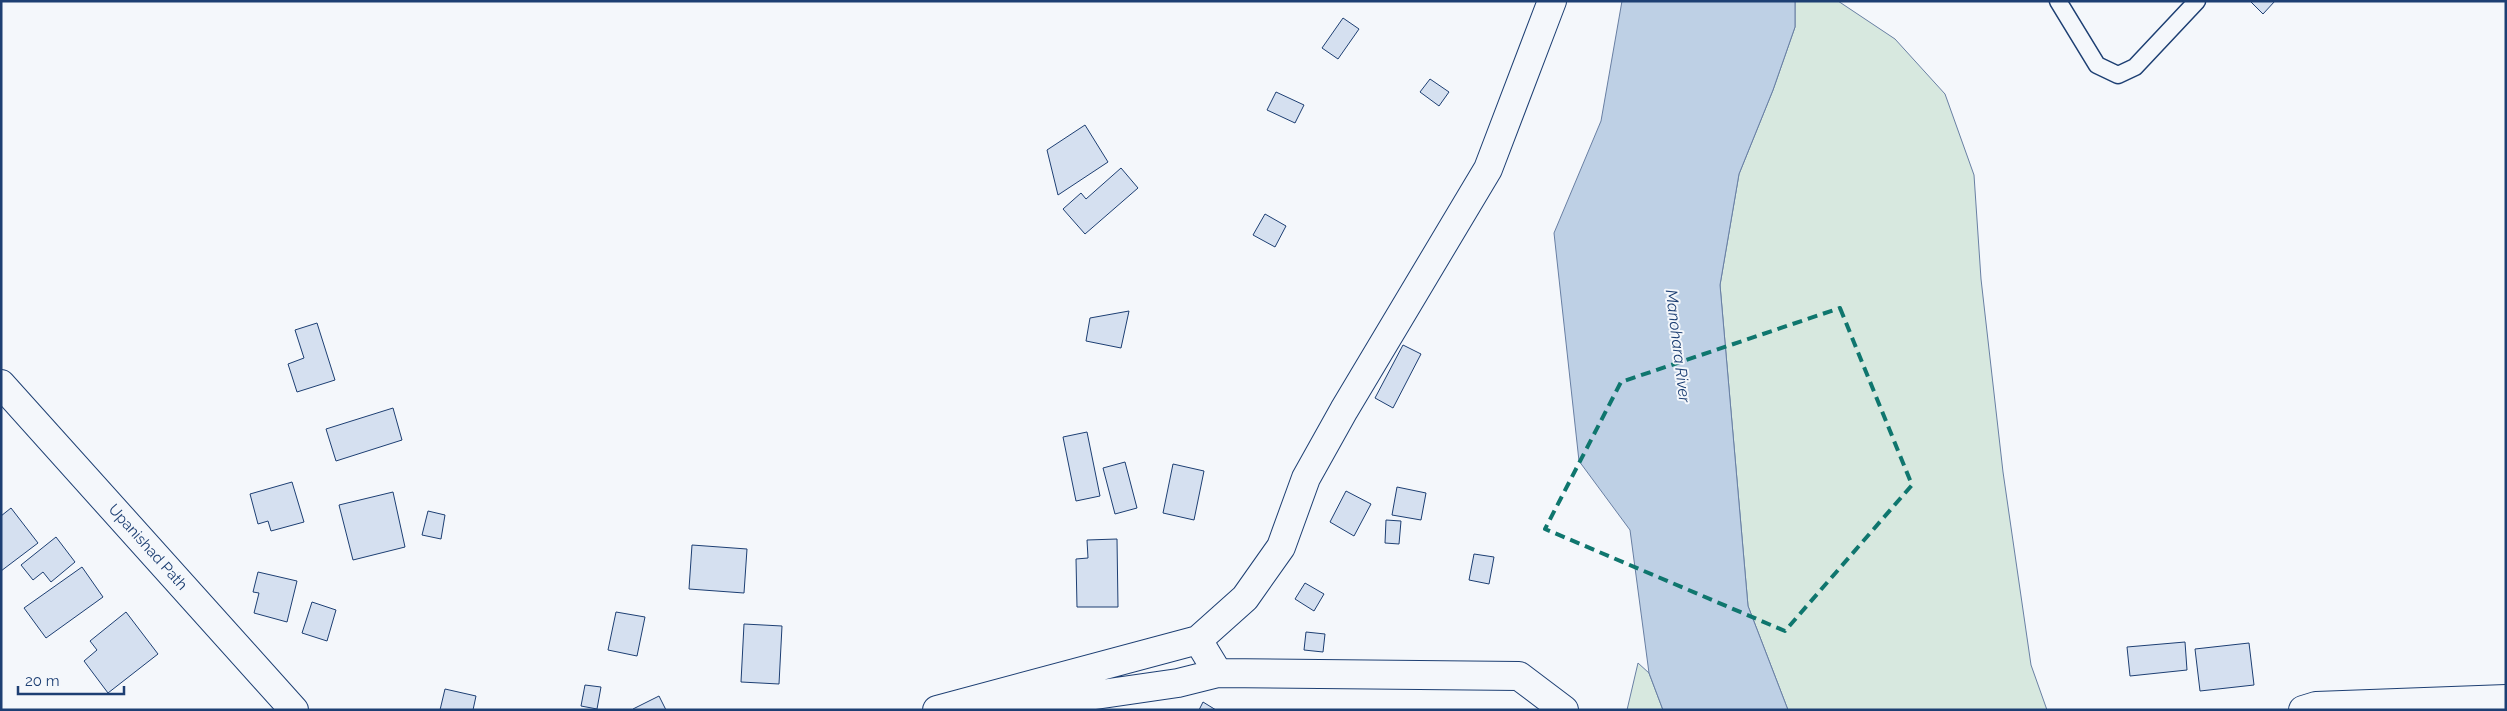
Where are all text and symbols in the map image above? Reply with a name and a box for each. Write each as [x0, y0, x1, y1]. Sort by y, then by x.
water label: Manohara River [1662, 289, 1694, 404]
street label: Upanishad Path [105, 500, 191, 594]
scale bar [18, 664, 124, 696]
text: 20 m [25, 672, 60, 690]

